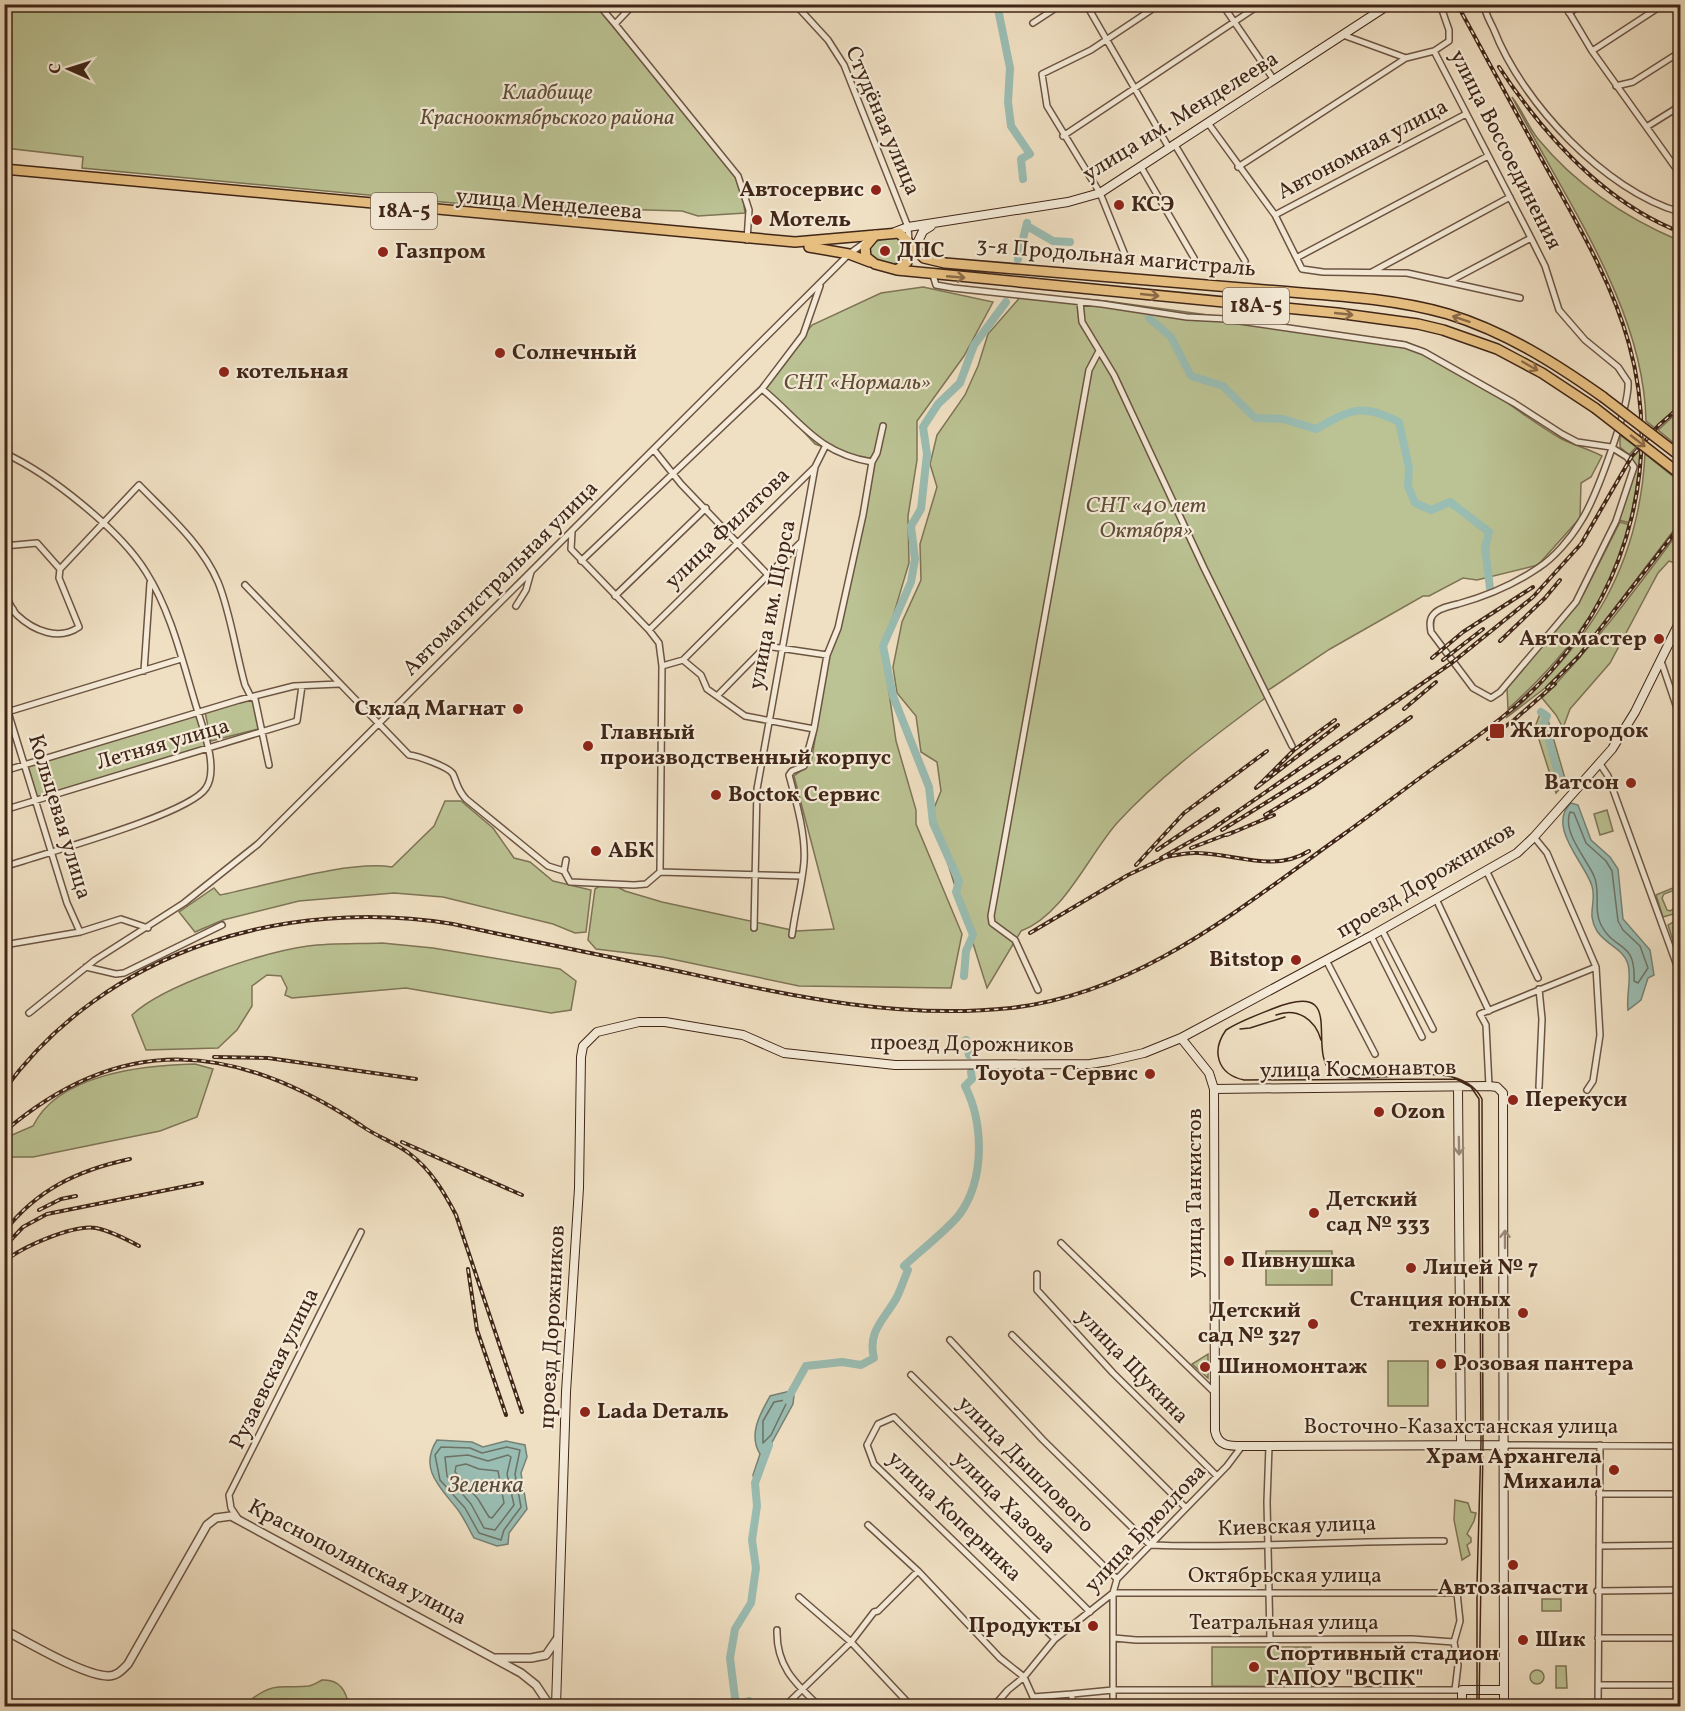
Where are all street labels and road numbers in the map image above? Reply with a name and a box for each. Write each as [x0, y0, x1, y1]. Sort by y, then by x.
street label: Студёная улица [837, 42, 927, 201]
street label: улица им. Менделеева [1077, 44, 1285, 190]
street label: улица Воссоединения [1441, 45, 1569, 255]
street label: Автономная улица [1272, 92, 1454, 208]
street label: улица Менделеева [454, 181, 644, 229]
road number: 18А-5 [371, 193, 437, 229]
street label: 3-я Продольная магистраль [975, 230, 1257, 286]
road number: 18А-5 [1223, 288, 1289, 324]
street label: улица Филатова [658, 461, 798, 597]
street label: Автомагистральная улица [396, 474, 606, 684]
street label: улица им. Щорса [741, 518, 805, 692]
street label: Летняя улица [93, 711, 233, 779]
street label: Кольцевая улица [19, 731, 99, 903]
street label: проезд Дорожников [1331, 815, 1521, 947]
street label: проезд Дорожников [870, 1028, 1074, 1062]
street label: улица Космонавтов [1259, 1053, 1457, 1087]
street label: улица Танкистов [1180, 1108, 1211, 1278]
street label: проезд Дорожников [532, 1224, 574, 1430]
street label: Рузаевская улица [223, 1283, 327, 1455]
street label: улица Щукина [1069, 1302, 1195, 1432]
street label: улица Дышлового [949, 1389, 1101, 1541]
street label: Восточно-Казахстанская улица [1304, 1412, 1619, 1443]
street label: улица Коперника [880, 1444, 1028, 1590]
street label: улица Хазова [945, 1444, 1063, 1562]
street label: улица Брюллова [1078, 1458, 1214, 1600]
street label: Краснополянская улица [242, 1492, 472, 1634]
street label: Киевская улица [1217, 1509, 1377, 1545]
street label: Октябрьская улица [1188, 1561, 1382, 1592]
street label: Театральная улица [1189, 1608, 1379, 1639]

